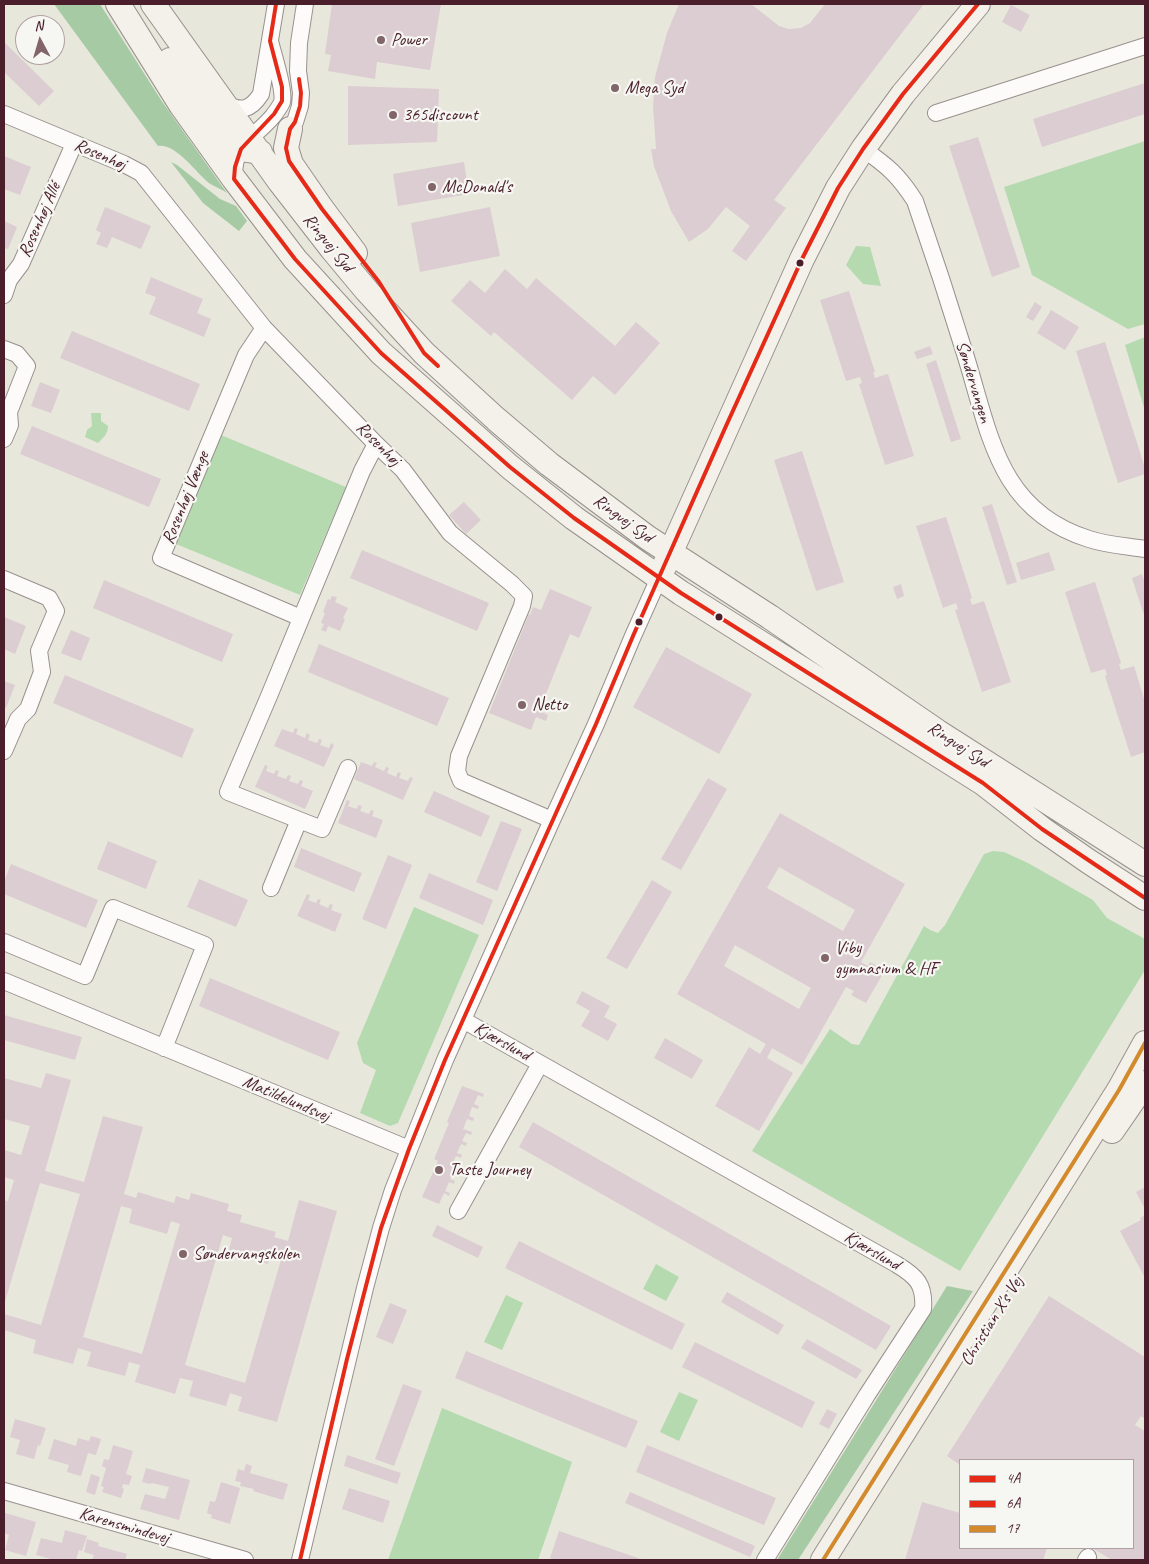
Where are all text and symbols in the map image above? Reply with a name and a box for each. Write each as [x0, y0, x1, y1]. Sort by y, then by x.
north arrow [15, 15, 65, 65]
text: N [33, 17, 44, 34]
place label: Power [391, 29, 427, 51]
marker: Power [375, 34, 387, 46]
place label: Mega Syd [625, 77, 683, 99]
marker: Mega Syd [609, 82, 621, 94]
place label: 365discount [403, 104, 478, 126]
marker: 365discount [387, 109, 399, 121]
street label: Rosenhøj [71, 134, 129, 176]
place label: McDonald's [442, 176, 512, 198]
street label: Rosenhøj Allé [14, 179, 66, 261]
marker: McDonald's [426, 181, 438, 193]
street label: Ringvej Syd [298, 209, 358, 277]
unlabelled marker [795, 258, 805, 268]
street label: Søndervangen [950, 339, 996, 425]
street label: Rosenhøj [351, 417, 405, 471]
street label: Rosenhøj Vænge [158, 449, 214, 547]
street label: Ringvej Syd [589, 490, 657, 548]
unlabelled marker [714, 612, 724, 622]
unlabelled marker [634, 617, 644, 627]
place label: Netto [532, 694, 567, 716]
marker: Netto [516, 699, 528, 711]
street label: Ringvej Syd [923, 717, 993, 773]
place label: Viby gymnasium & HF [835, 937, 937, 980]
marker: Viby gymnasium & HF [819, 952, 831, 964]
street label: Kjærslund [470, 1018, 534, 1066]
street label: Matildelundsvej [239, 1071, 333, 1127]
place label: Taste Journey [449, 1159, 531, 1181]
marker: Taste Journey [433, 1164, 445, 1176]
street label: Kjærslund [840, 1226, 904, 1276]
place label: Søndervangskolen [193, 1243, 299, 1265]
marker: Søndervangskolen [177, 1248, 189, 1260]
street label: Christian X's Vej [956, 1272, 1028, 1370]
legend [959, 1459, 1134, 1549]
text: 4A [1006, 1469, 1020, 1488]
text: 6A [1006, 1494, 1020, 1513]
street label: Karensmindevej [77, 1503, 171, 1549]
text: 17 [1006, 1519, 1020, 1538]

